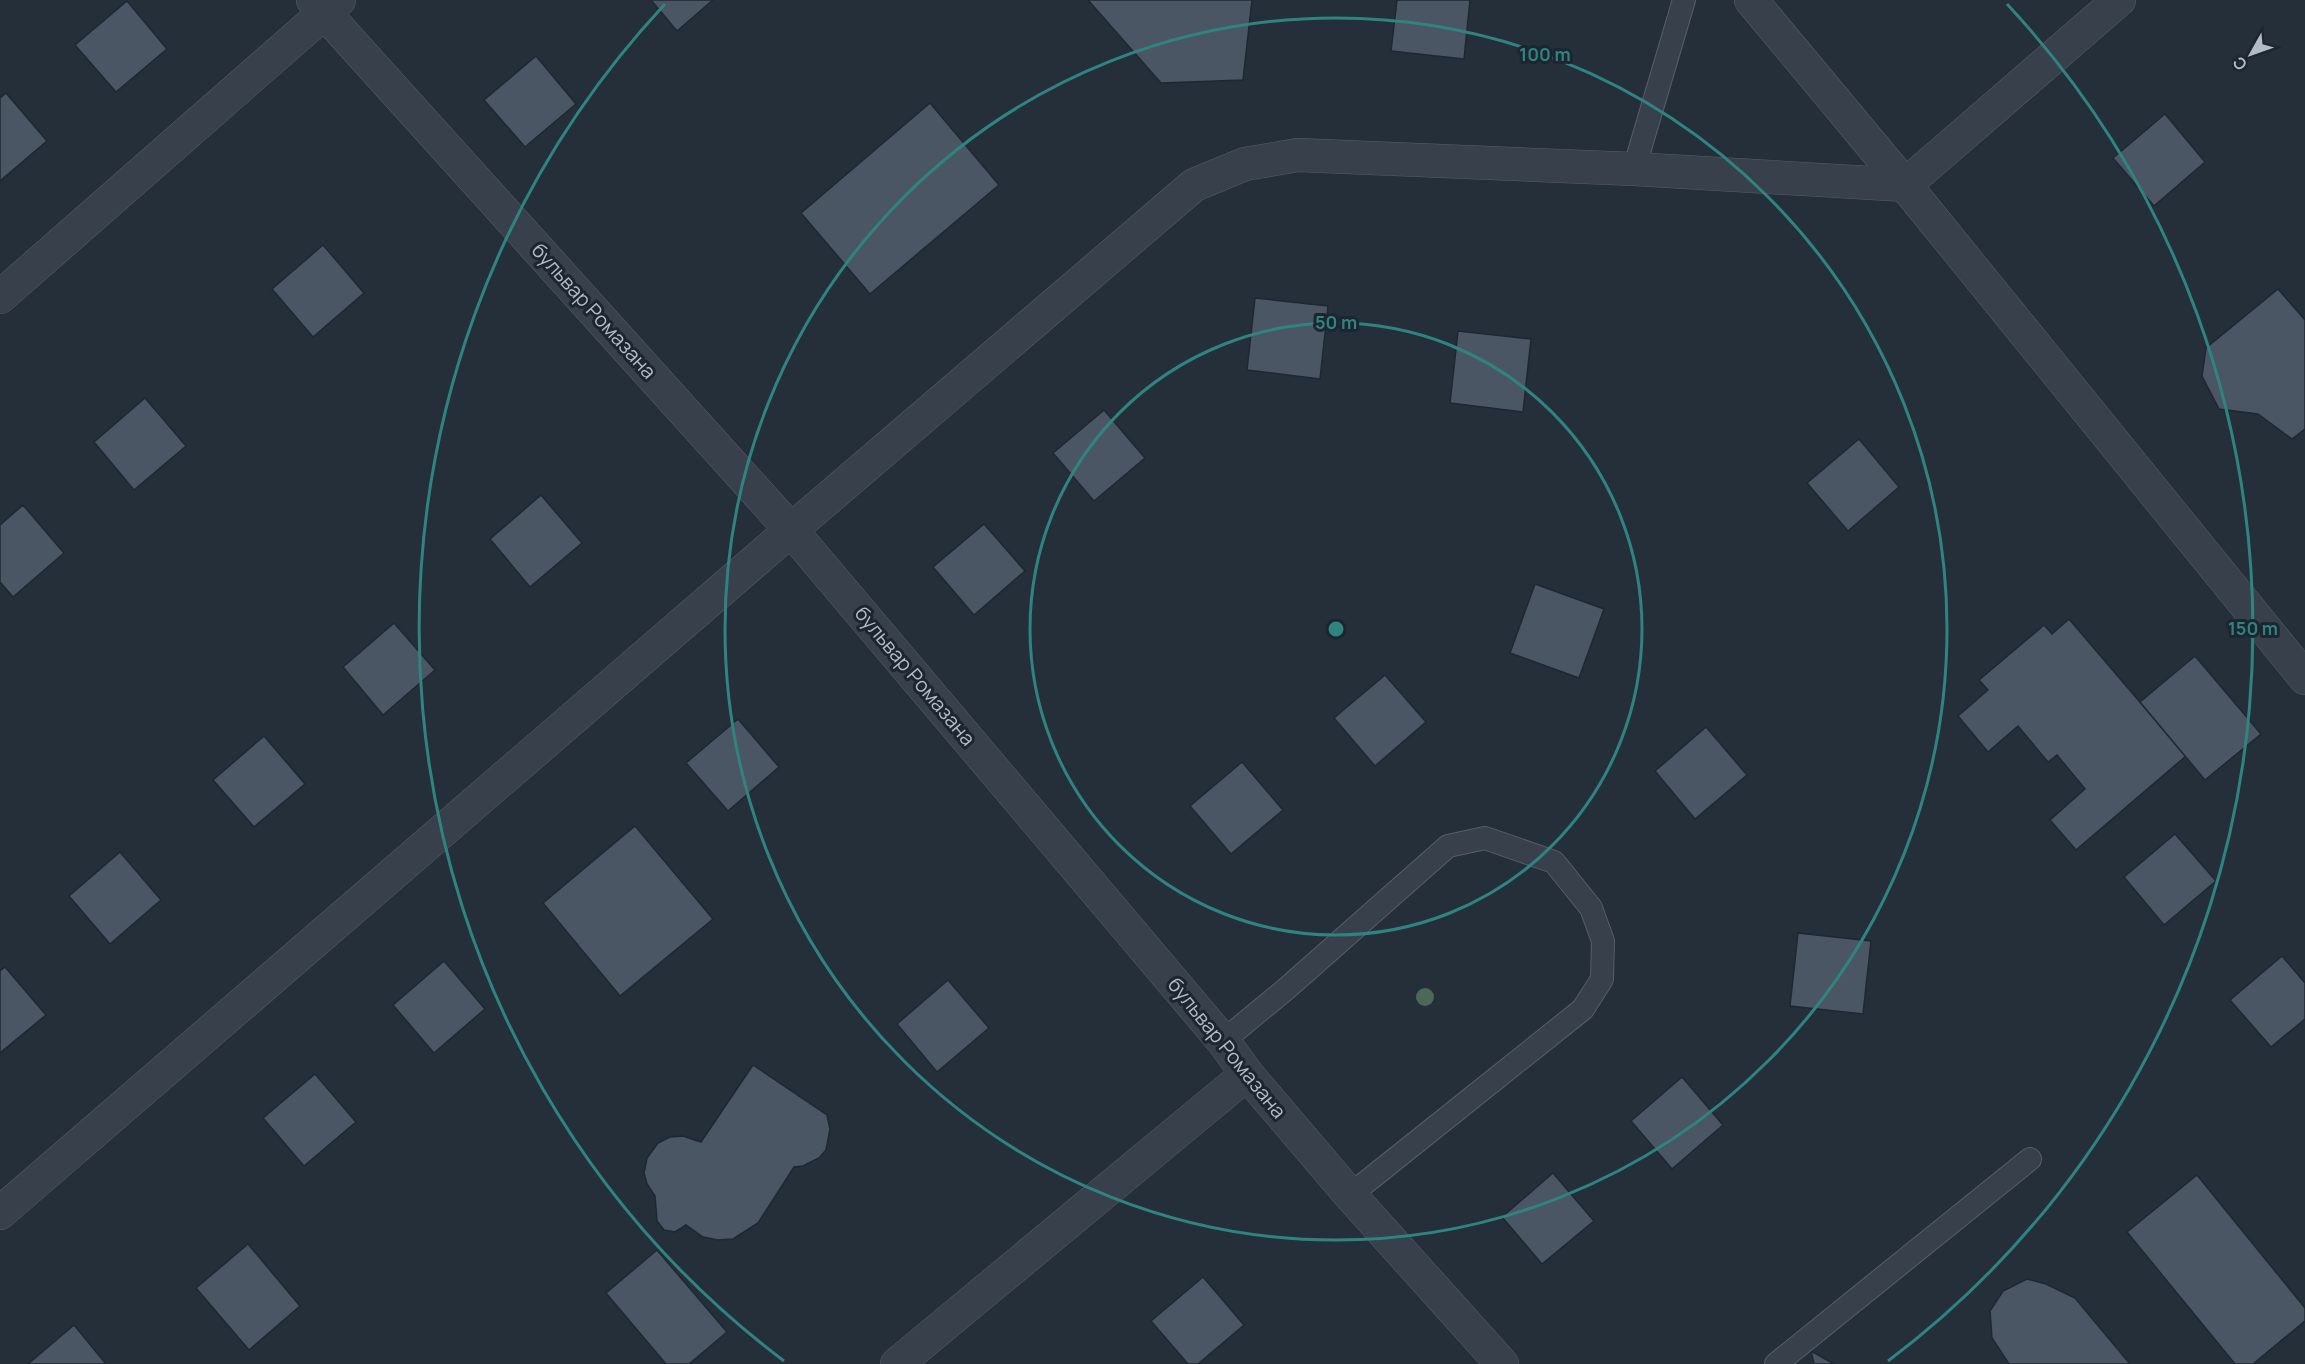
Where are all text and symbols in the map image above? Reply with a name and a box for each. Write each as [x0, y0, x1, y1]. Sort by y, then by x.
north arrow [2221, 24, 2281, 84]
text: 100 m [1519, 42, 1571, 66]
text: С [2227, 52, 2252, 75]
street label: бульвар Ромазана [526, 237, 663, 384]
text: 50 m [1315, 310, 1357, 334]
street label: бульвар Ромазана [849, 600, 982, 751]
text: 150 m [2228, 616, 2278, 640]
centre of rings [1326, 619, 1346, 639]
street label: бульвар Ромазана [1162, 972, 1293, 1124]

